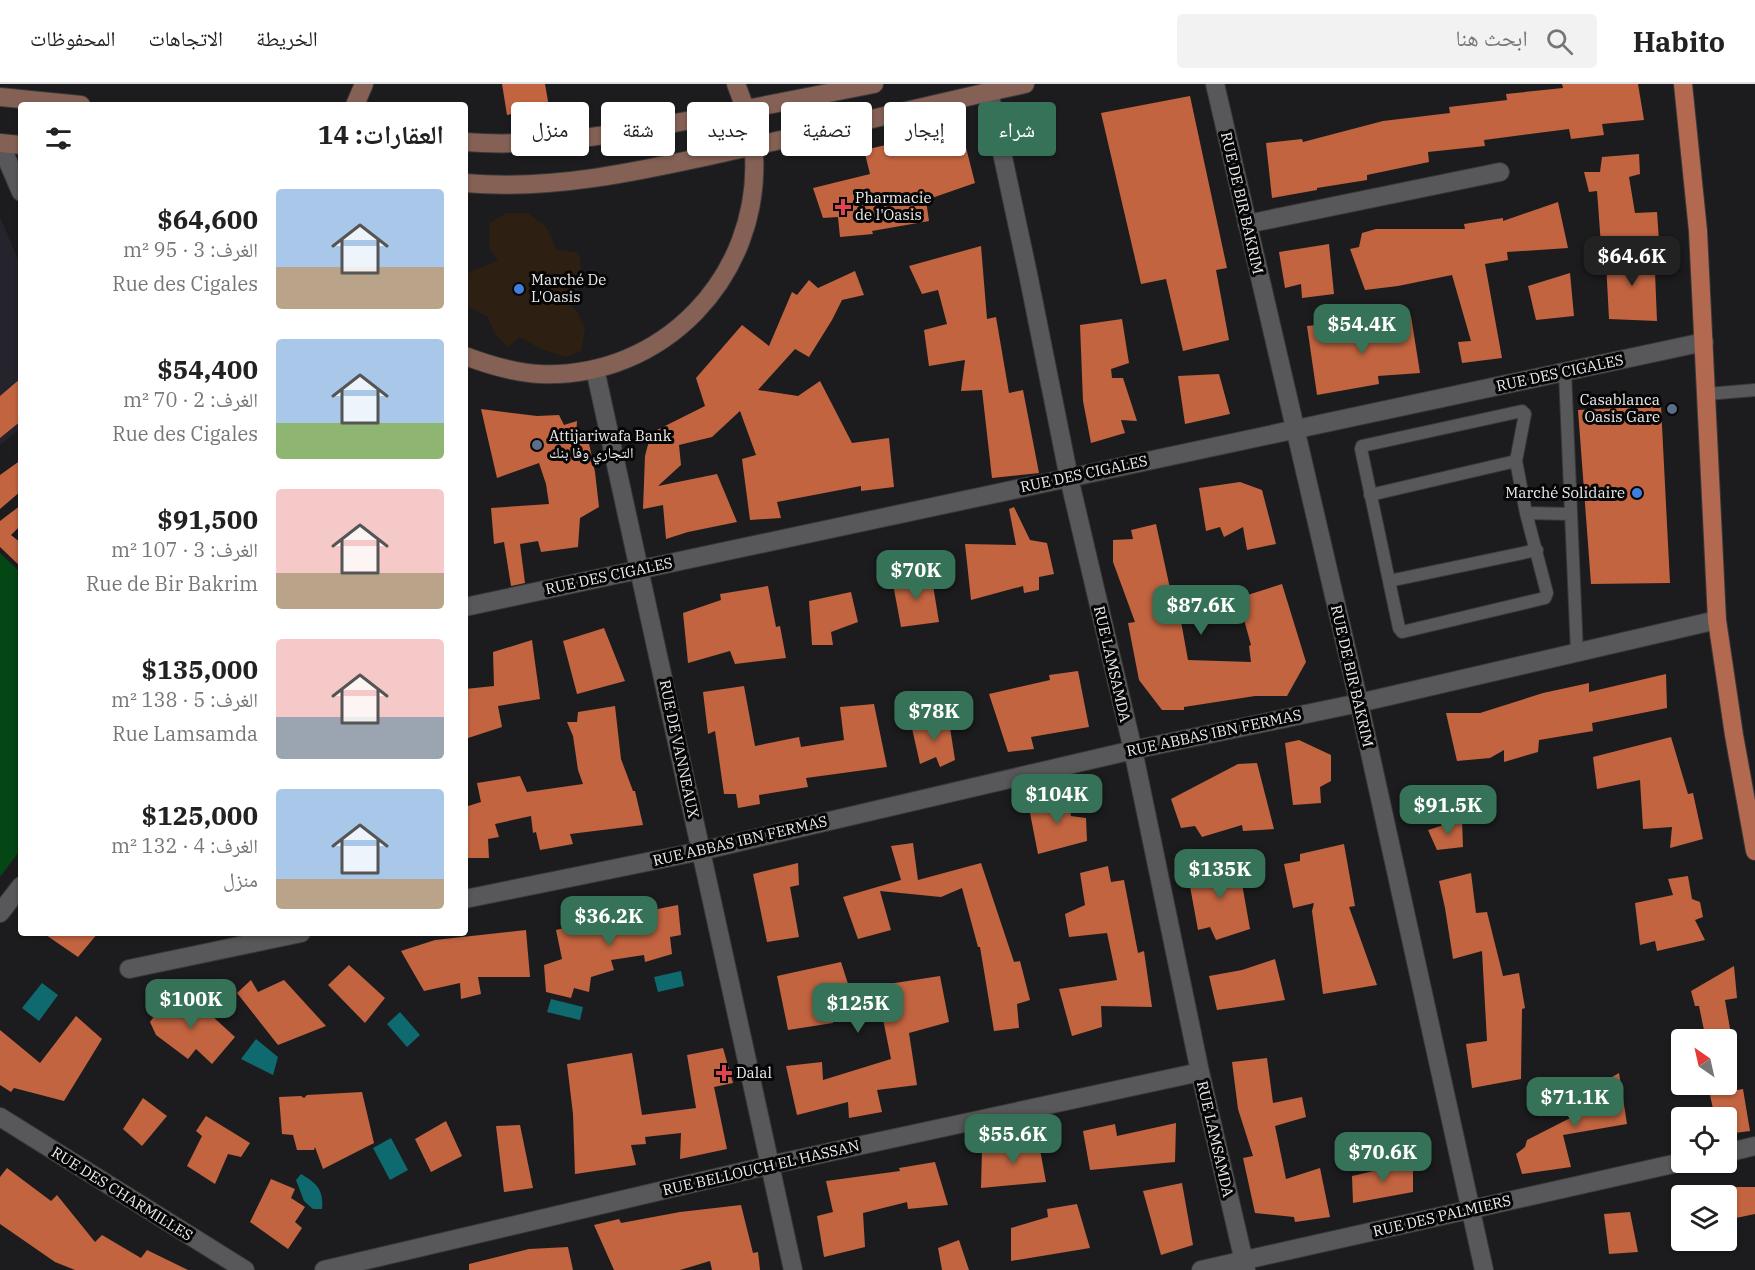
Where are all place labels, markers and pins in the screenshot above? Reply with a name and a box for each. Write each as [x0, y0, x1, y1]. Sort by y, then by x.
place label: Pharmacie de l'Oasis [855, 188, 932, 224]
marker: Pharmacie de l'Oasis [836, 200, 850, 214]
pin: $64.6K [1583, 236, 1681, 287]
place label: Marché De L'Oasis [531, 270, 606, 306]
marker: Marché De L'Oasis [512, 282, 526, 296]
pin: $54.4K [1313, 304, 1411, 355]
place label: Casablanca Oasis Gare [1580, 390, 1660, 426]
marker: Casablanca Oasis Gare [1665, 402, 1679, 416]
place label: Attijariwafa Bank التجاري وفا بنك [549, 426, 672, 465]
marker: Attijariwafa Bank التجاري وفا بنك [530, 438, 544, 452]
place label: Marché Solidaire [1505, 483, 1625, 502]
marker: Marché Solidaire [1630, 486, 1644, 500]
pin: $70K [880, 550, 952, 601]
pin: $87.6K [1152, 585, 1250, 636]
pin: $78K [898, 691, 970, 742]
pin: $104K [1015, 774, 1099, 825]
pin: $91.5K [1399, 785, 1497, 836]
pin: $135K [1178, 849, 1262, 900]
pin: $36.2K [560, 896, 658, 947]
pin: $100K [149, 979, 233, 1030]
pin: $125K [816, 983, 900, 1034]
place label: Dalal [736, 1063, 772, 1082]
marker: Dalal [717, 1066, 731, 1080]
pin: $71.1K [1526, 1077, 1624, 1128]
pin: $55.6K [964, 1114, 1062, 1165]
pin: $70.6K [1334, 1132, 1432, 1183]

